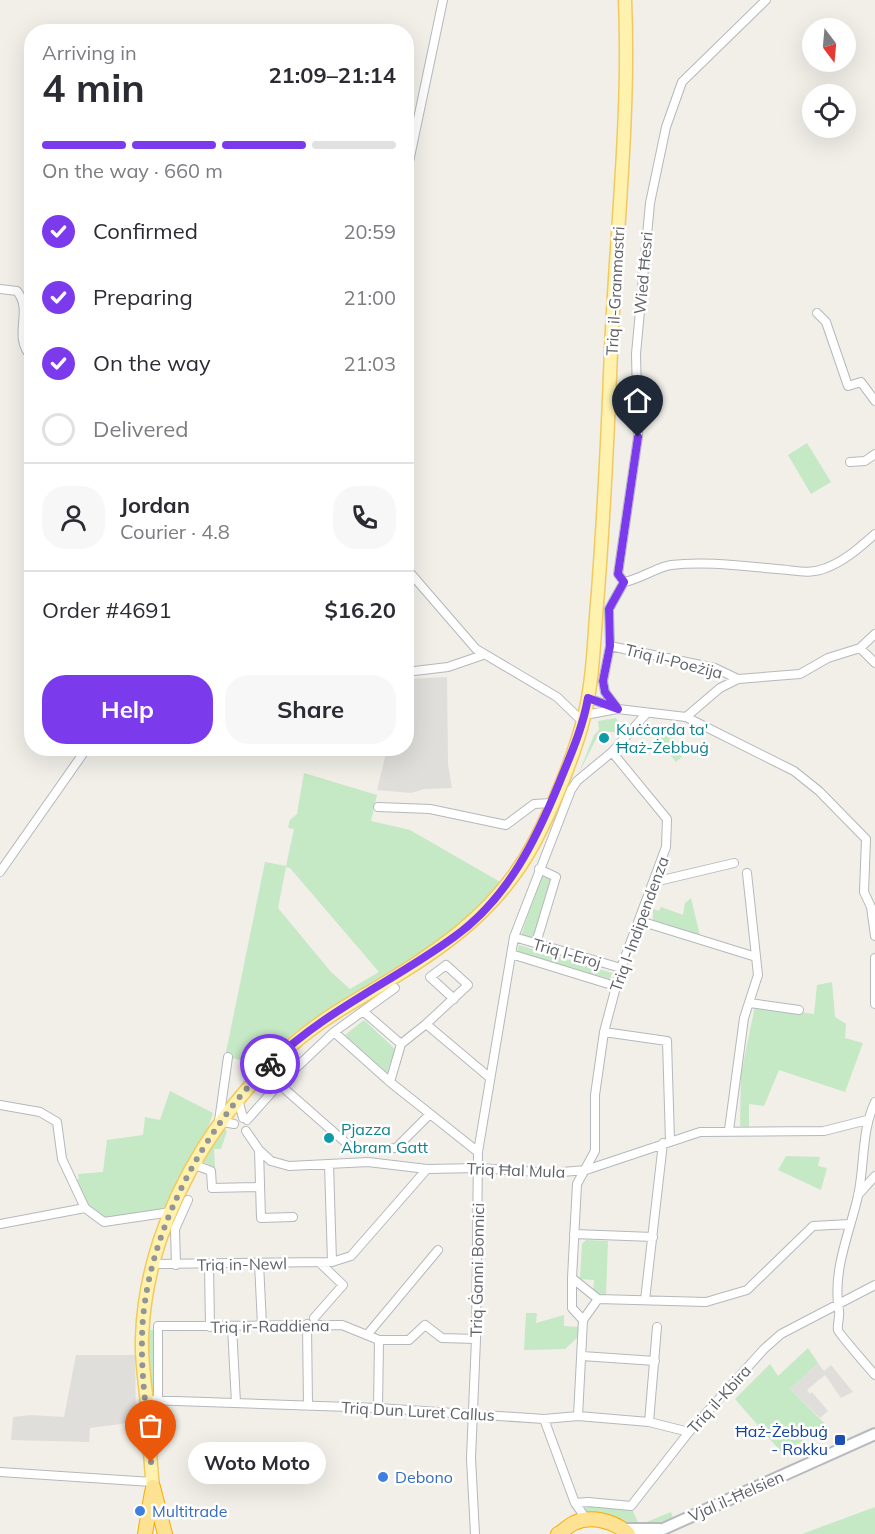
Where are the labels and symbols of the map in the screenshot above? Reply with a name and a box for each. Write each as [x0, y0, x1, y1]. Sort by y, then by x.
north arrow [802, 18, 856, 72]
street label: Triq il-Granmastri [602, 226, 628, 356]
street label: Wied Ħesri [629, 231, 657, 315]
pin [612, 375, 663, 437]
street label: Triq il-Poeżija [623, 639, 725, 683]
place label: Kuċċarda ta' Ħaż-Żebbuġ [616, 719, 709, 757]
marker: Kuċċarda ta' Ħaż-Żebbuġ [597, 731, 611, 745]
street label: Triq l-Indipendenza [605, 854, 673, 994]
street label: Triq l-Eroj [530, 934, 604, 972]
courier [240, 1034, 300, 1094]
place label: Pjazza Abram Gatt [341, 1119, 429, 1157]
marker: Pjazza Abram Gatt [322, 1131, 336, 1145]
street label: Triq Ħal Mula [466, 1158, 566, 1182]
street label: Triq Ġanni Bonnici [466, 1203, 488, 1337]
street label: Triq in-Newl [197, 1253, 287, 1275]
street label: Triq ir-Raddiena [210, 1315, 330, 1337]
street label: Triq il-Kbira [683, 1361, 755, 1437]
street label: Triq Dun Luret Callus [341, 1397, 495, 1425]
pin [125, 1400, 176, 1462]
place label: Ħaż-Żebbuġ - Rokku [735, 1421, 828, 1459]
marker: Ħaż-Żebbuġ - Rokku [833, 1433, 847, 1447]
callout: Woto Moto [187, 1441, 325, 1483]
street label: Vjal il-Ħelsien [685, 1466, 787, 1526]
place label: Debono [395, 1467, 453, 1487]
marker: Debono [376, 1470, 390, 1484]
place label: Multitrade [152, 1501, 227, 1521]
marker: Multitrade [133, 1504, 147, 1518]

